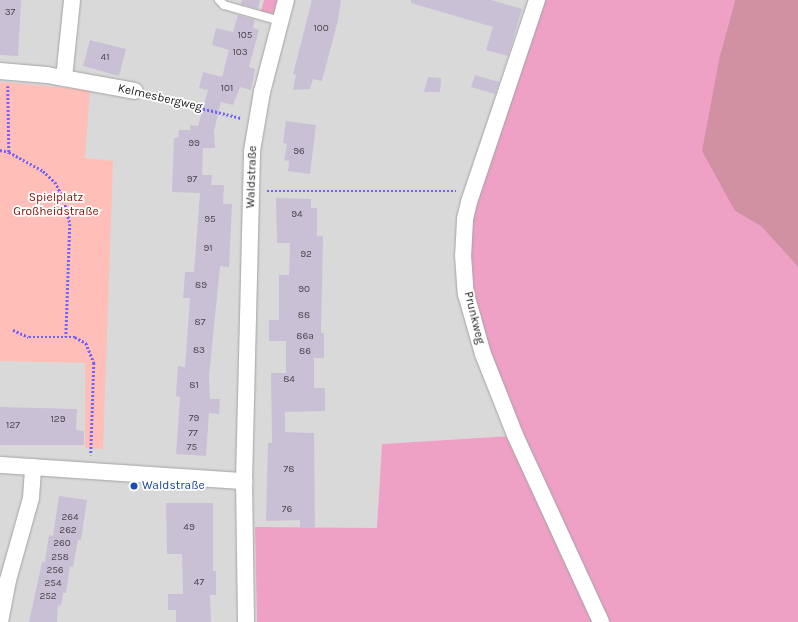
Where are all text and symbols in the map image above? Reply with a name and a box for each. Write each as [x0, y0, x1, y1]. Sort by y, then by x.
house number: 37 [5, 7, 15, 19]
house number: 100 [313, 23, 329, 35]
house number: 105 [238, 30, 252, 42]
house number: 103 [232, 47, 248, 59]
house number: 41 [101, 52, 109, 64]
street label: Kelmesbergweg [116, 81, 204, 115]
house number: 101 [221, 83, 233, 95]
house number: 99 [188, 138, 200, 150]
street label: Waldstraße [244, 145, 260, 209]
house number: 96 [293, 146, 305, 158]
house number: 97 [187, 174, 197, 186]
park label: Spielplatz Großheidstraße [13, 191, 99, 219]
house number: 94 [291, 209, 303, 221]
house number: 95 [204, 214, 216, 226]
house number: 91 [203, 243, 213, 255]
house number: 92 [300, 249, 312, 261]
house number: 89 [195, 280, 207, 292]
house number: 90 [298, 284, 310, 296]
street label: Prunkweg [460, 290, 488, 346]
house number: 88 [298, 310, 310, 322]
house number: 87 [195, 317, 205, 329]
house number: 86a [296, 331, 314, 343]
house number: 83 [193, 345, 205, 357]
house number: 86 [299, 346, 311, 358]
house number: 84 [283, 374, 295, 386]
house number: 81 [189, 380, 199, 392]
house number: 79 [189, 413, 199, 425]
house number: 129 [51, 414, 65, 426]
house number: 127 [6, 420, 20, 432]
house number: 77 [188, 428, 198, 440]
house number: 75 [187, 442, 197, 454]
house number: 78 [284, 464, 294, 476]
place label: Waldstraße [142, 479, 205, 493]
marker: Waldstraße [129, 481, 139, 491]
house number: 76 [282, 504, 292, 516]
house number: 264 [61, 512, 79, 524]
house number: 49 [183, 522, 195, 534]
house number: 262 [59, 525, 77, 537]
house number: 260 [53, 538, 71, 550]
house number: 258 [51, 552, 69, 564]
house number: 256 [46, 565, 64, 577]
house number: 47 [194, 577, 204, 589]
house number: 254 [44, 578, 62, 590]
house number: 252 [39, 591, 57, 603]

